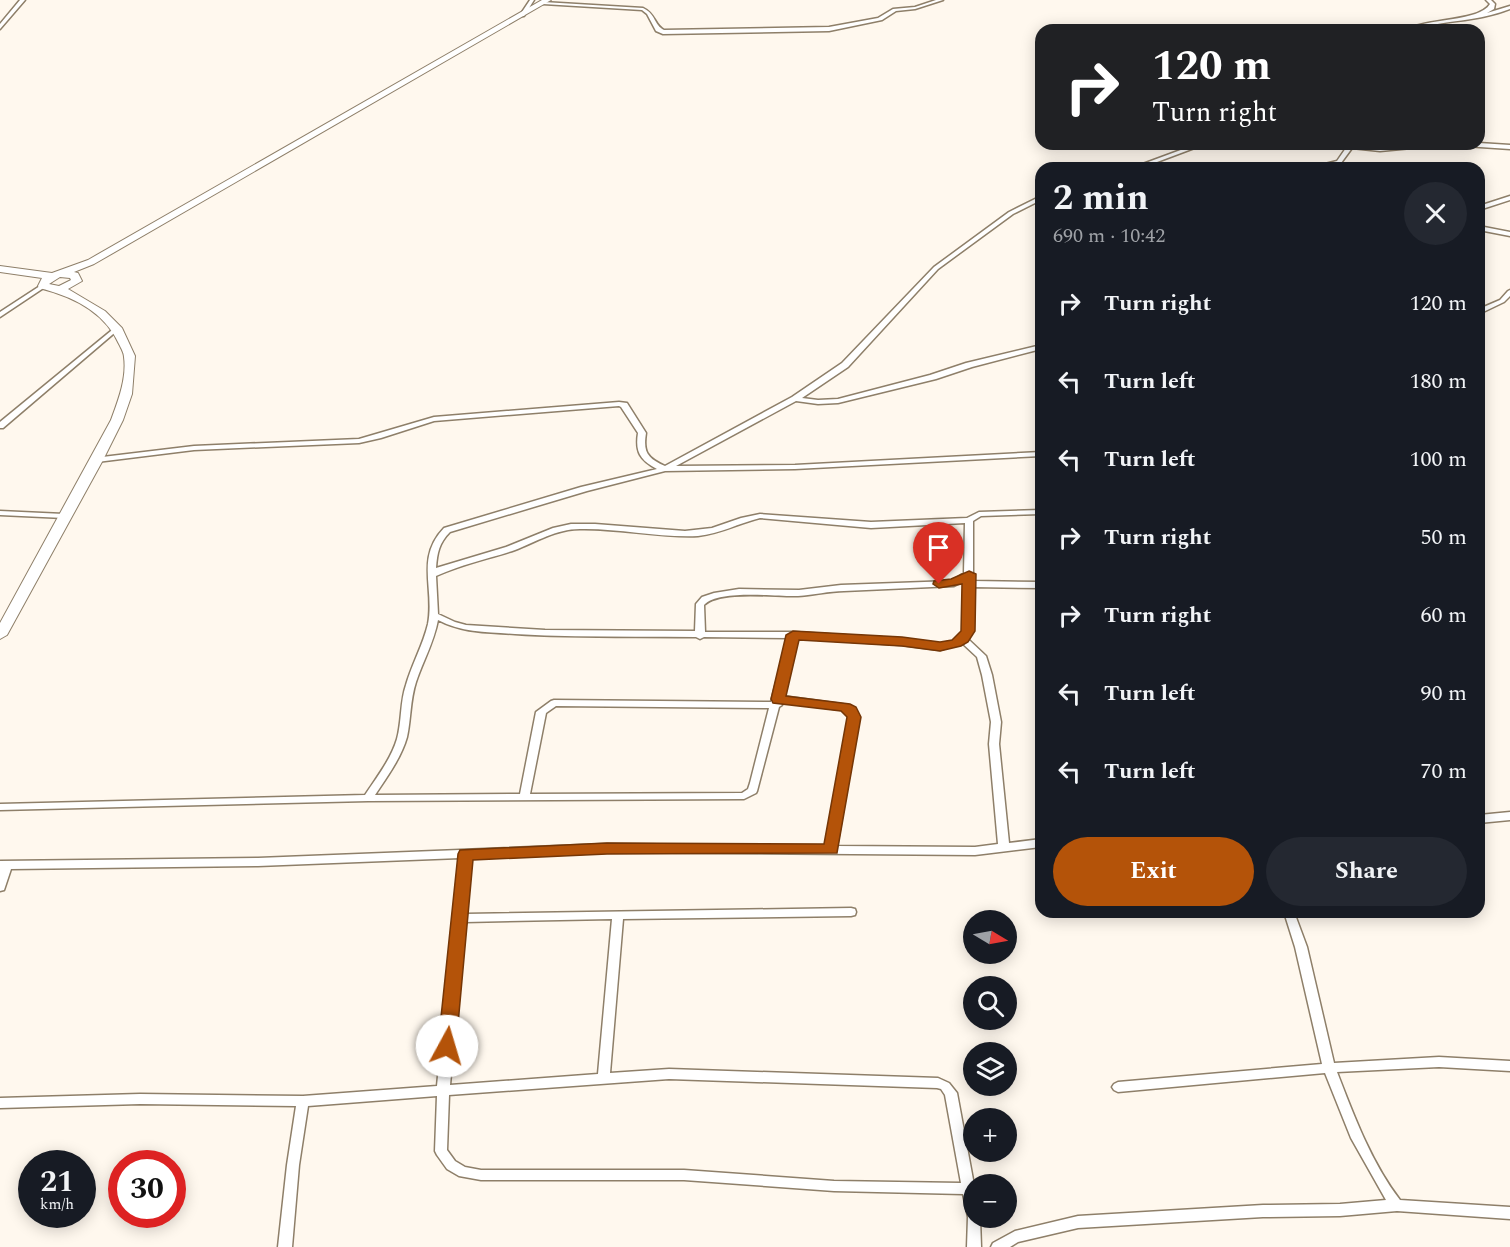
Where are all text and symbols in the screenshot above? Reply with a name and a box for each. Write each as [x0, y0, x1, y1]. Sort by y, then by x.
text: 120 m [1152, 35, 1271, 98]
icon: right [1053, 48, 1131, 126]
text: Turn right [1152, 92, 1277, 134]
text: 2 min [1053, 171, 1149, 226]
button: close [1404, 182, 1467, 245]
text: 690 m · 10:42 [1053, 221, 1165, 251]
icon: right [1053, 287, 1086, 320]
text: Turn right [1104, 287, 1211, 320]
text: 120 m [1410, 287, 1467, 320]
icon: left [1053, 365, 1086, 398]
text: Turn left [1104, 365, 1196, 398]
text: 180 m [1410, 365, 1467, 398]
icon: left [1053, 443, 1086, 476]
text: Turn left [1104, 443, 1196, 476]
text: 100 m [1410, 443, 1467, 476]
icon: right [1053, 521, 1086, 554]
text: Turn right [1104, 521, 1211, 554]
text: 50 m [1421, 521, 1467, 554]
pin [913, 522, 964, 584]
icon: arrive [922, 531, 955, 564]
icon: right [1053, 599, 1086, 632]
text: Turn right [1104, 599, 1211, 632]
text: 60 m [1421, 599, 1467, 632]
icon: left [1053, 677, 1086, 710]
text: Turn left [1104, 677, 1196, 710]
text: 90 m [1421, 677, 1467, 710]
icon: left [1053, 755, 1086, 788]
text: Turn left [1104, 755, 1196, 788]
text: 70 m [1421, 755, 1467, 788]
button: Exit [1053, 837, 1254, 906]
button: Share [1266, 837, 1467, 906]
north arrow [963, 910, 1017, 964]
map controls [963, 910, 1017, 1228]
button: search [963, 976, 1017, 1030]
position arrow [415, 1014, 479, 1078]
button: layers [963, 1042, 1017, 1096]
button: + [963, 1108, 1017, 1162]
speed limit sign: 30 [108, 1150, 186, 1228]
text: 21 [40, 1159, 74, 1205]
button: − [963, 1174, 1017, 1228]
text: km/h [40, 1193, 74, 1216]

